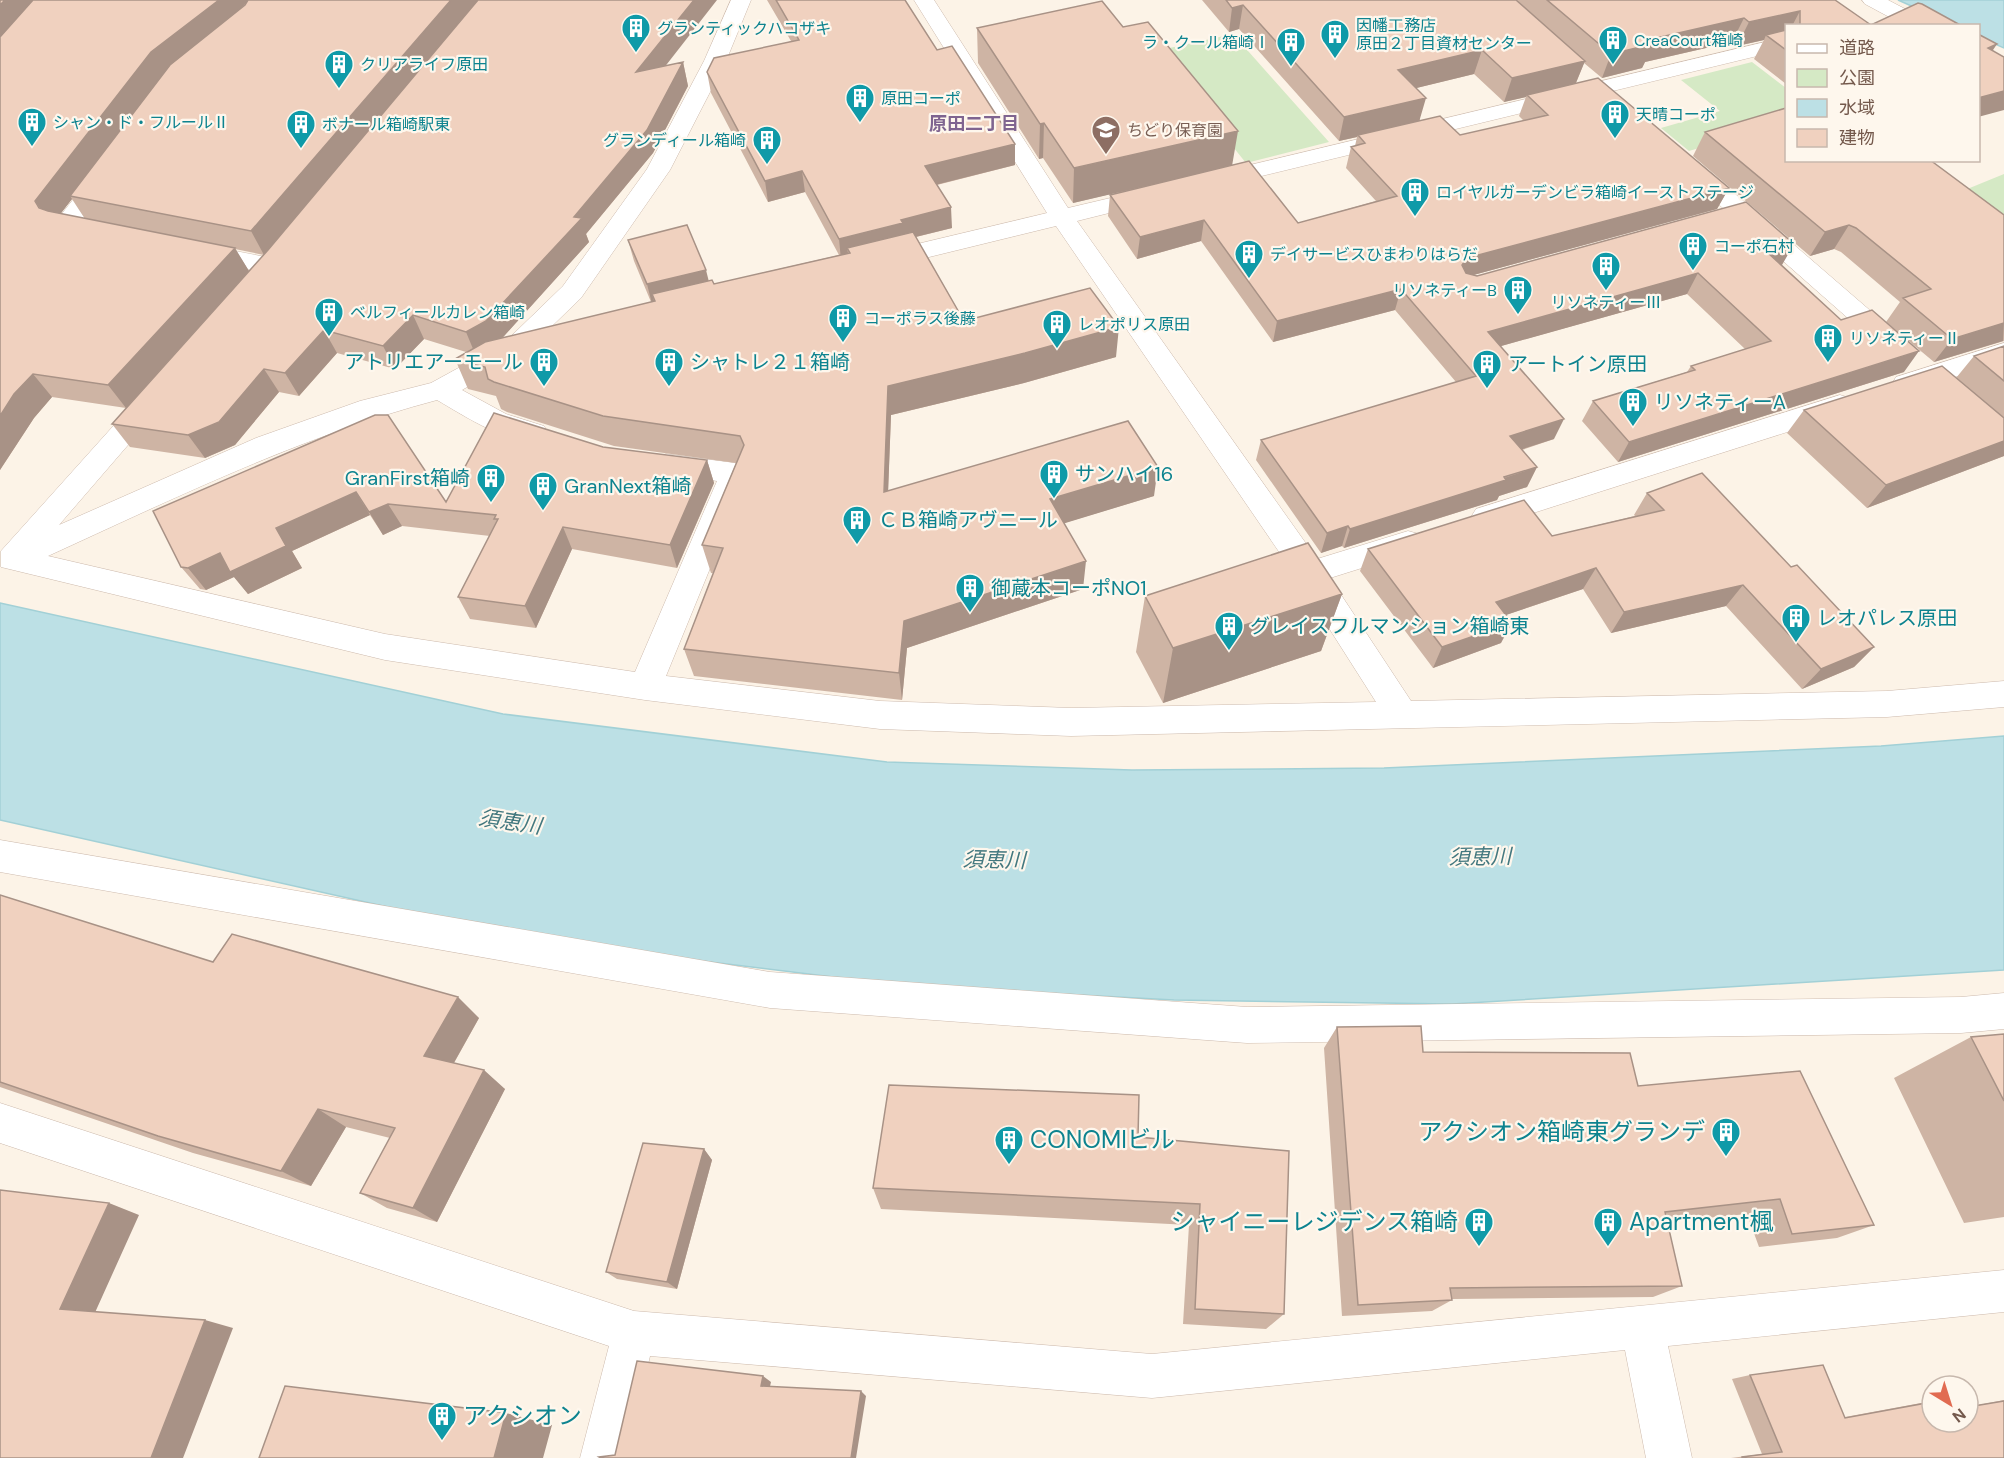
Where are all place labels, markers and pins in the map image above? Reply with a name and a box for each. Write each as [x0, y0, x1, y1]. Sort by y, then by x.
building icon: グランティックハコザキ [620, 12, 652, 54]
place label: 因幡工務店 原田２丁目資材センター [1356, 15, 1532, 54]
place label: グランティックハコザキ [657, 18, 831, 39]
building icon: 因幡工務店 原田２丁目資材センター [1319, 18, 1351, 60]
building icon: CreaCourt箱崎 [1597, 24, 1629, 66]
building icon: ラ・クール箱崎Ⅰ [1275, 26, 1307, 68]
place label: CreaCourt箱崎 [1634, 30, 1743, 51]
place label: ラ・クール箱崎Ⅰ [1142, 32, 1270, 53]
building icon: クリアライフ原田 [323, 48, 355, 90]
place label: クリアライフ原田 [360, 54, 488, 75]
building icon: 原田コーポ [844, 82, 876, 124]
place label: 原田コーポ [881, 88, 961, 109]
building icon: 天晴コーポ [1599, 98, 1631, 140]
place label: 天晴コーポ [1636, 104, 1716, 125]
building icon: シャン・ド・フルールⅡ [16, 106, 48, 148]
building icon: ボナール箱崎駅東 [285, 108, 317, 150]
place label: シャン・ド・フルールⅡ [53, 112, 229, 133]
place label: ボナール箱崎駅東 [322, 114, 450, 135]
school or university icon: ちどり保育園 [1090, 114, 1122, 156]
place label: ちどり保育園 [1127, 120, 1223, 141]
building icon: グランディール箱崎 [751, 124, 783, 166]
place label: グランディール箱崎 [603, 130, 746, 151]
building icon: ロイヤルガーデンビラ箱崎イーストステージ [1399, 176, 1431, 218]
place label: ロイヤルガーデンビラ箱崎イーストステージ [1436, 182, 1754, 203]
building icon: コーポ石村 [1677, 230, 1709, 272]
place label: コーポ石村 [1714, 236, 1794, 257]
building icon: デイサービスひまわりはらだ [1233, 238, 1265, 280]
place label: デイサービスひまわりはらだ [1270, 244, 1478, 265]
building icon: リソネティーⅢ [1590, 250, 1622, 292]
building icon: リソネティーB [1502, 274, 1534, 316]
place label: リソネティーB [1392, 280, 1497, 301]
place label: リソネティーⅢ [1550, 292, 1662, 313]
building icon: ベルフィールカレン箱崎 [313, 296, 345, 338]
place label: ベルフィールカレン箱崎 [350, 302, 525, 323]
building icon: コーポラス後藤 [827, 302, 859, 344]
place label: コーポラス後藤 [864, 308, 976, 329]
building icon: レオポリス原田 [1041, 308, 1073, 350]
place label: レオポリス原田 [1078, 314, 1190, 335]
building icon: リソネティーⅡ [1812, 322, 1844, 364]
place label: リソネティーⅡ [1849, 328, 1960, 349]
building icon: アトリエアーモール [528, 346, 560, 388]
building icon: シャトレ２１箱崎 [653, 346, 685, 388]
building icon: アートイン原田 [1471, 348, 1503, 390]
place label: アトリエアーモール [344, 349, 523, 375]
place label: シャトレ２１箱崎 [690, 349, 850, 375]
place label: アートイン原田 [1508, 351, 1647, 377]
building icon: リソネティーA [1617, 386, 1649, 428]
place label: リソネティーA [1654, 389, 1786, 415]
building icon: サンハイ16 [1038, 458, 1070, 500]
place label: サンハイ16 [1075, 461, 1173, 487]
building icon: GranFirst箱崎 [475, 462, 507, 504]
place label: GranFirst箱崎 [345, 465, 470, 491]
building icon: GranNext箱崎 [527, 470, 559, 512]
place label: GranNext箱崎 [564, 473, 691, 499]
building icon: ＣＢ箱崎アヴニール [841, 504, 873, 546]
place label: ＣＢ箱崎アヴニール [878, 507, 1058, 533]
building icon: 御蔵本コーポNO1 [954, 572, 986, 614]
place label: 御蔵本コーポNO1 [991, 575, 1147, 601]
building icon: レオパレス原田 [1780, 602, 1812, 644]
place label: レオパレス原田 [1817, 605, 1957, 631]
building icon: グレイスフルマンション箱崎東 [1213, 610, 1245, 652]
place label: グレイスフルマンション箱崎東 [1250, 613, 1529, 639]
place label: アクシオン箱崎東グランデ [1418, 1116, 1705, 1147]
building icon: アクシオン箱崎東グランデ [1710, 1116, 1742, 1158]
building icon: CONOMIビル [993, 1124, 1025, 1166]
place label: CONOMIビル [1030, 1124, 1175, 1155]
place label: シャイニーレジデンス箱崎 [1170, 1206, 1458, 1237]
building icon: シャイニーレジデンス箱崎 [1463, 1206, 1495, 1248]
building icon: Apartment楓 [1592, 1206, 1624, 1248]
place label: Apartment楓 [1629, 1206, 1774, 1237]
building icon: アクシオン [426, 1400, 458, 1442]
place label: アクシオン [463, 1400, 582, 1431]

